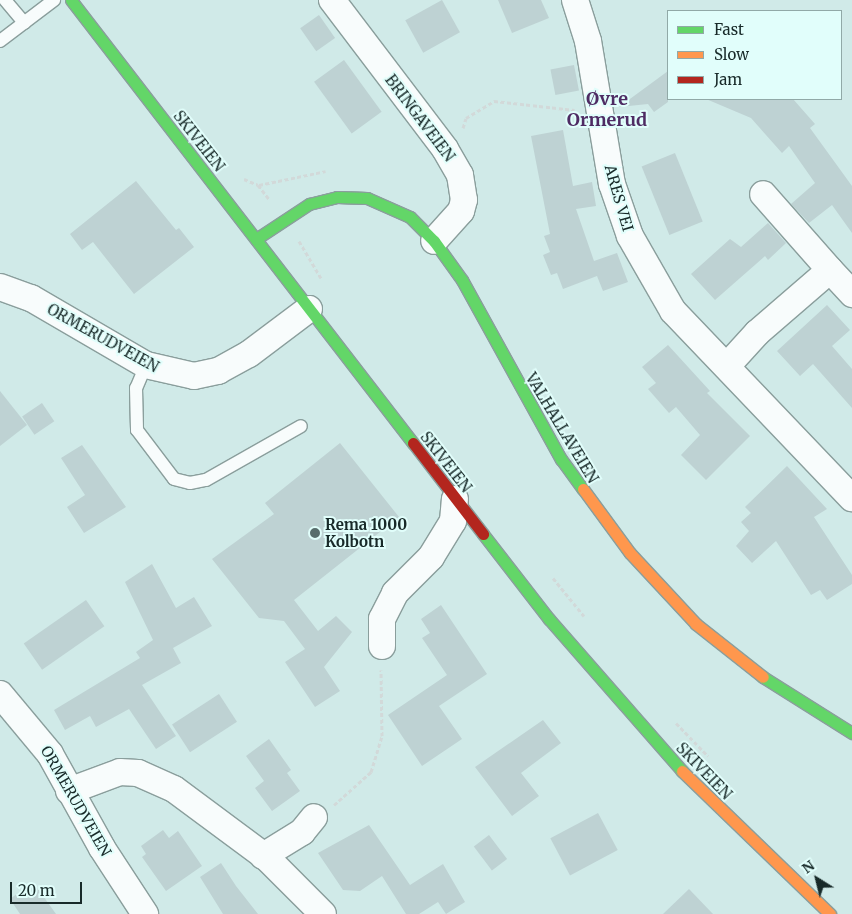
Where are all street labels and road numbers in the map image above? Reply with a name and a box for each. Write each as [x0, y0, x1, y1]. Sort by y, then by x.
street label: BRINGAVEIEN [382, 71, 458, 165]
street label: SKIVEIEN [170, 107, 228, 175]
street label: ARES VEI [601, 163, 637, 233]
street label: ORMERUDVEIEN [44, 300, 162, 376]
street label: VALHALLAVEIEN [522, 370, 602, 486]
street label: SKIVEIEN [417, 428, 475, 496]
street label: SKIVEIEN [673, 739, 735, 803]
street label: ORMERUDVEIEN [37, 743, 115, 859]

